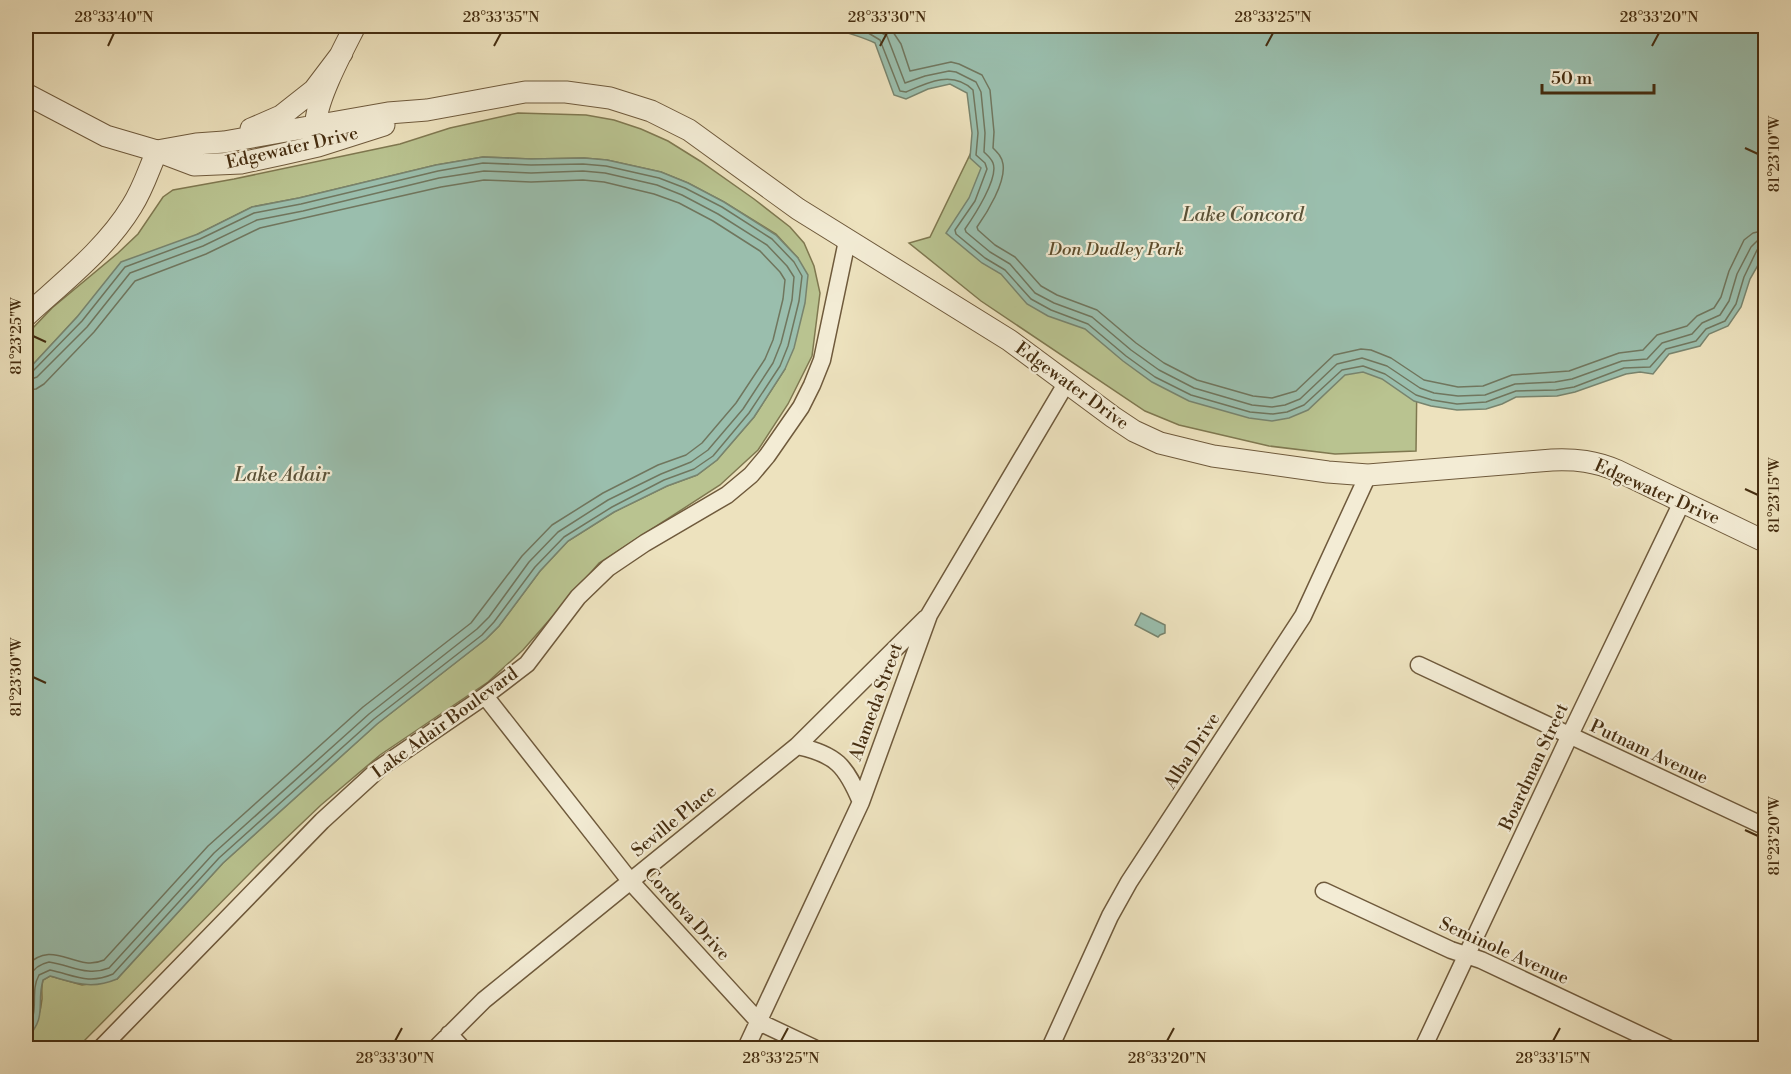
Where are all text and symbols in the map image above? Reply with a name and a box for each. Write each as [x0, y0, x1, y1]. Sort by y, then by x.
text: 28°33'40"N [74, 8, 154, 27]
text: 28°33'35"N [463, 8, 539, 27]
text: 28°33'30"N [848, 8, 926, 27]
text: 28°33'25"N [1234, 8, 1312, 27]
text: 28°33'20"N [1620, 8, 1698, 27]
scale bar [1542, 57, 1654, 95]
text: 50 m [1551, 67, 1593, 90]
text: 81°23'10"W [1765, 115, 1784, 192]
street label: Edgewater Drive [224, 122, 360, 174]
water label: Lake Concord [1181, 203, 1305, 228]
park label: Don Dudley Park [1047, 238, 1184, 261]
text: 81°23'25"W [7, 297, 26, 375]
street label: Edgewater Drive [1011, 337, 1133, 435]
street label: Edgewater Drive [1591, 454, 1723, 530]
text: 81°23'15"W [1765, 457, 1784, 533]
water label: Lake Adair [233, 463, 330, 488]
text: 81°23'30"W [7, 637, 26, 716]
street label: Alameda Street [844, 639, 908, 765]
street label: Lake Adair Boulevard [367, 662, 523, 784]
street label: Boardman Street [1494, 699, 1574, 835]
street label: Alba Drive [1158, 708, 1225, 794]
street label: Putnam Avenue [1586, 715, 1712, 789]
street label: Seville Place [627, 780, 721, 862]
text: 81°23'20"W [1765, 796, 1784, 876]
street label: Cordova Drive [639, 863, 735, 965]
street label: Seminole Avenue [1436, 912, 1572, 990]
text: 28°33'30"N [356, 1049, 434, 1068]
text: 28°33'25"N [742, 1049, 820, 1068]
text: 28°33'20"N [1128, 1049, 1206, 1068]
text: 28°33'15"N [1516, 1049, 1590, 1068]

